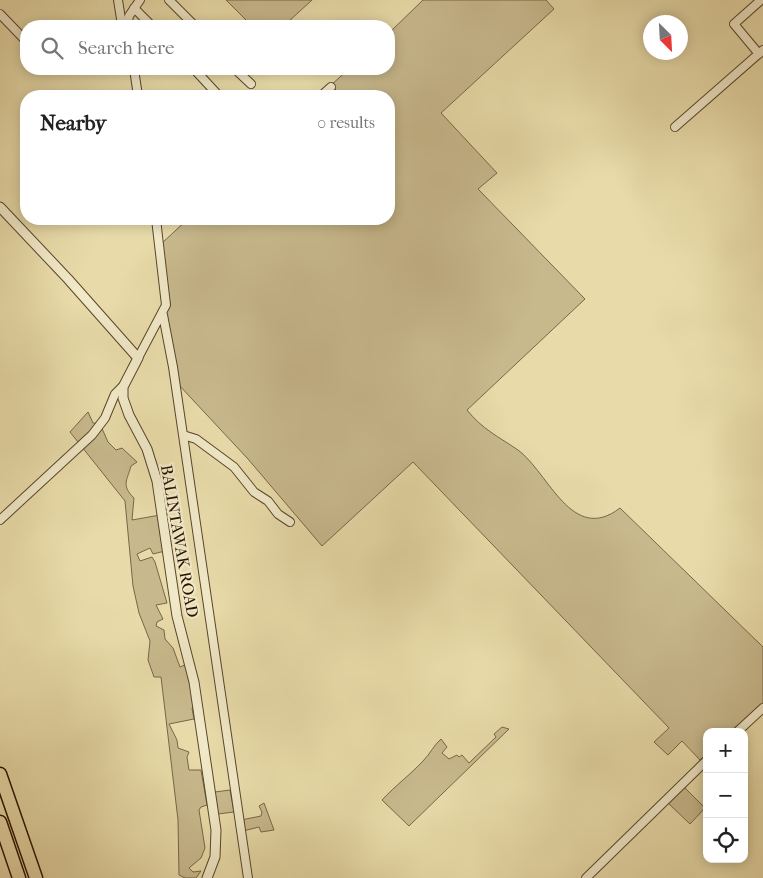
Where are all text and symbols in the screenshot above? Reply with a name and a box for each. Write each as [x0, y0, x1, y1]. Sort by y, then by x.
north arrow [643, 15, 688, 60]
search box [20, 20, 395, 75]
icon: search [38, 34, 66, 62]
text: Search here [78, 37, 174, 59]
text: Nearby [40, 111, 106, 135]
text: 0 results [317, 113, 375, 132]
street label: BALINTAWAK ROAD [157, 463, 202, 619]
map controls [703, 728, 748, 863]
button: + [703, 728, 748, 773]
button: − [703, 773, 748, 818]
button: locate [703, 818, 748, 863]

